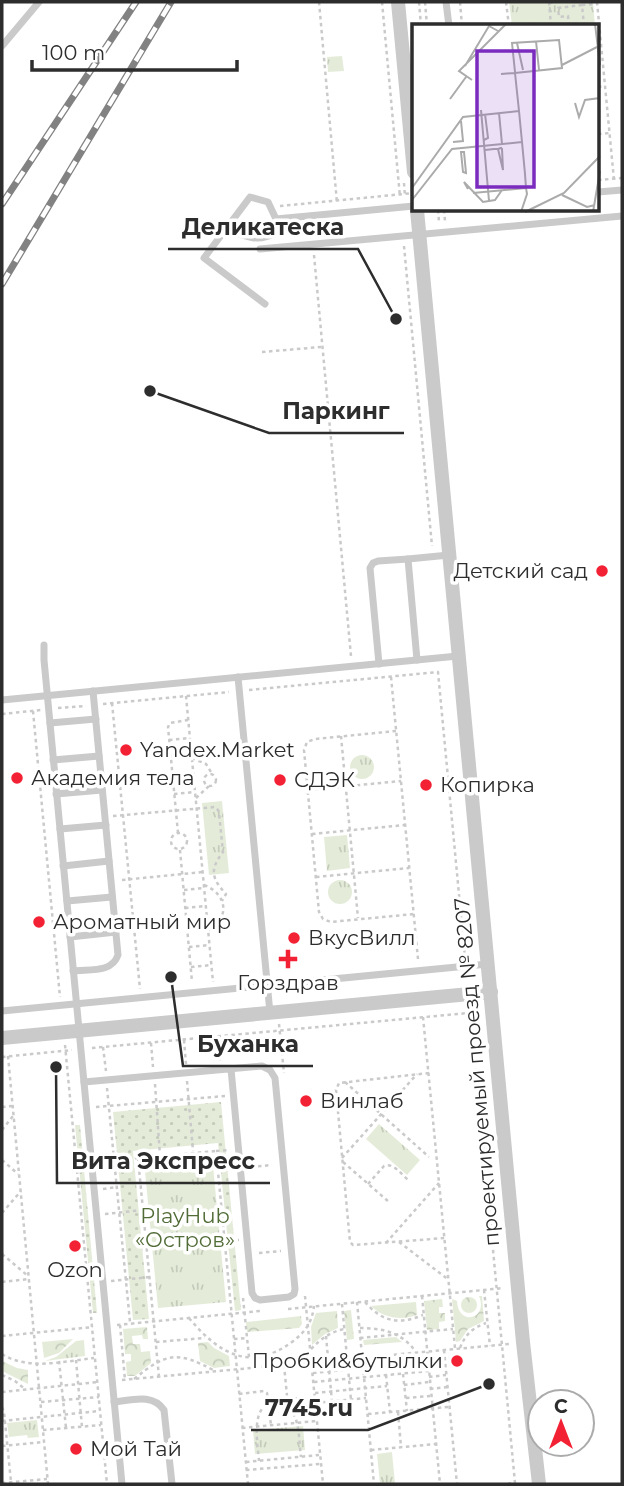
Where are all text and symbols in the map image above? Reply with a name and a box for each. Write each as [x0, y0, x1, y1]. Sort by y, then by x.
inset map [412, 24, 600, 212]
scale bar [32, 28, 236, 72]
text: 100 m [42, 40, 105, 65]
callout: Деликатеска [168, 205, 358, 249]
text: Деликатеска [182, 213, 344, 241]
callout: Паркинг [269, 389, 404, 433]
text: Паркинг [282, 397, 390, 425]
place label: Детский сад [454, 558, 588, 583]
marker: Детский сад [594, 563, 610, 579]
place label: Yandex.Market [140, 737, 295, 762]
marker: Yandex.Market [118, 742, 134, 758]
place label: Академия тела [31, 765, 194, 790]
place label: СДЭК [294, 767, 355, 792]
marker: Академия тела [9, 770, 25, 786]
marker: СДЭК [272, 772, 288, 788]
place label: Копирка [440, 772, 535, 797]
marker: Копирка [418, 777, 434, 793]
street label: проектируемый проезд № 8207 [449, 897, 504, 1248]
place label: Ароматный мир [53, 909, 231, 934]
marker: Ароматный мир [31, 914, 47, 930]
place label: ВкусВилл [308, 925, 415, 950]
marker: ВкусВилл [286, 930, 302, 946]
marker: Горздрав [280, 951, 296, 967]
place label: Горздрав [237, 970, 339, 995]
callout: Буханка [183, 1022, 313, 1066]
text: Буханка [197, 1030, 299, 1058]
place label: Винлаб [320, 1088, 404, 1113]
marker: Винлаб [298, 1093, 314, 1109]
callout: Вита Экспресс [57, 1139, 270, 1183]
text: Вита Экспресс [71, 1147, 255, 1175]
park label: PlayHub «Остров» [135, 1203, 235, 1252]
marker: Ozon [67, 1238, 83, 1254]
place label: Ozon [47, 1257, 103, 1282]
place label: Пробки&бутылки [252, 1348, 443, 1373]
marker: Пробки&бутылки [449, 1353, 465, 1369]
callout: 7745.ru [251, 1386, 368, 1430]
north arrow [526, 1388, 596, 1458]
text: 7745.ru [265, 1394, 353, 1422]
text: С [554, 1395, 568, 1418]
place label: Мой Тай [90, 1436, 182, 1461]
marker: Мой Тай [68, 1441, 84, 1457]

